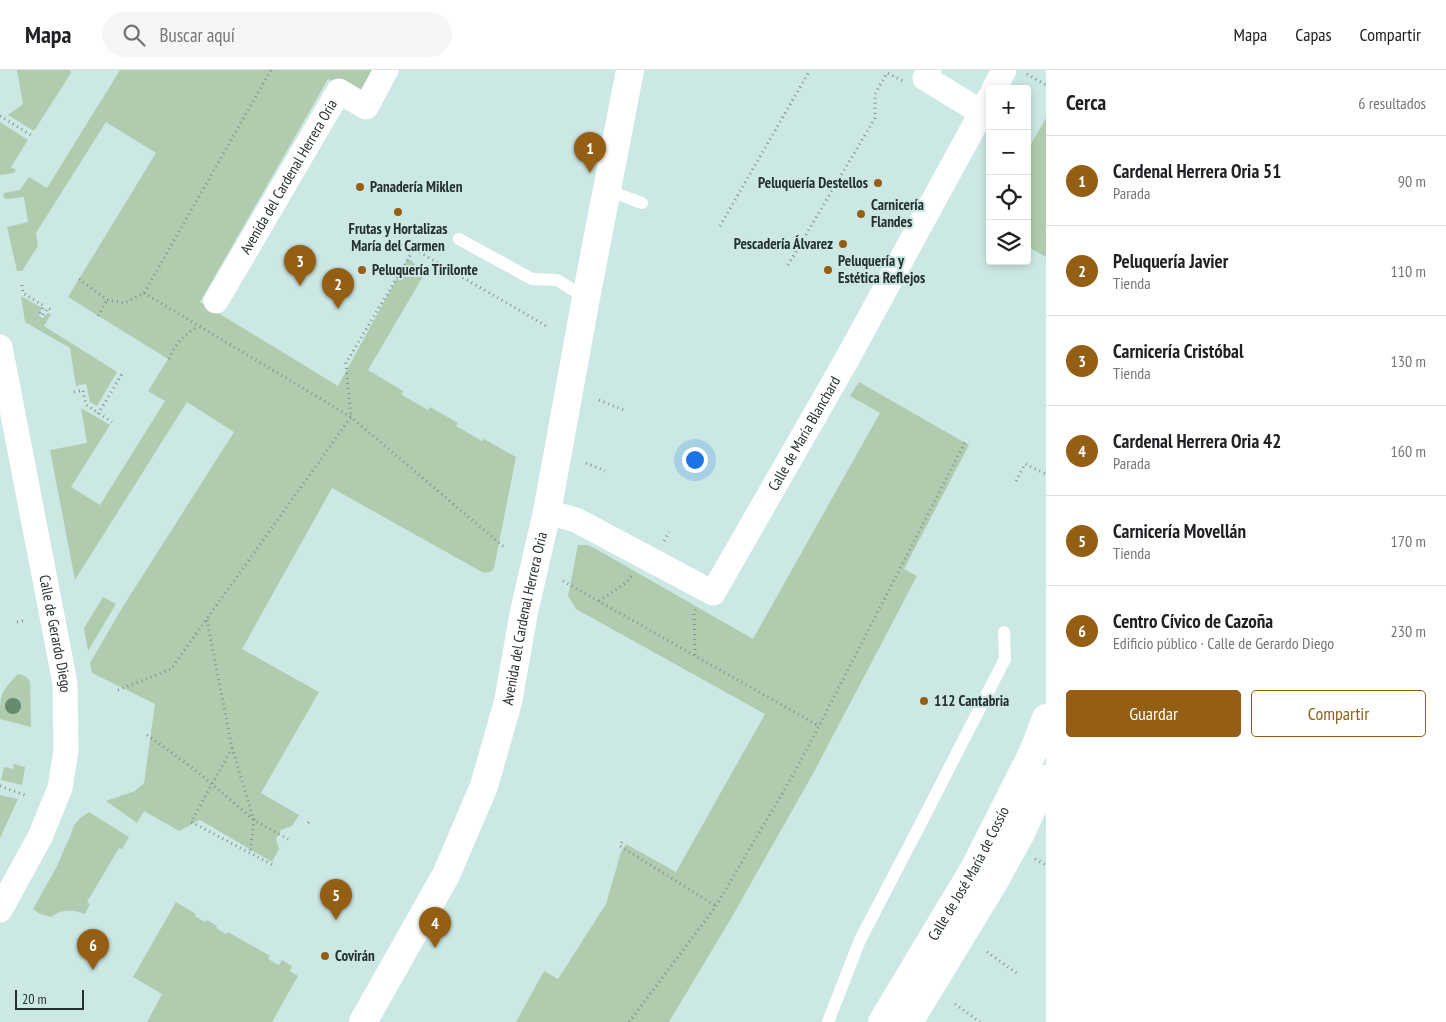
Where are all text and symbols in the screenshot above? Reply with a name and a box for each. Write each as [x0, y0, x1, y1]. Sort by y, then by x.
search box [102, 12, 452, 57]
text: Mapa [25, 19, 72, 50]
icon: search [120, 21, 148, 49]
text: Buscar aquí [160, 23, 235, 47]
text: Mapa [1234, 23, 1267, 46]
text: Capas [1295, 23, 1332, 46]
text: Compartir [1360, 23, 1421, 46]
map controls [986, 85, 1031, 265]
button: + [986, 85, 1031, 130]
text: Cerca [1066, 89, 1106, 116]
text: 6 resultados [1358, 93, 1426, 113]
street label: Avenida del Cardenal Herrera Oria [236, 96, 341, 257]
button: − [986, 130, 1031, 175]
pin: 1 [574, 132, 606, 173]
text: Cardenal Herrera Oria 51 [1113, 159, 1281, 183]
text: 1 [1078, 171, 1086, 191]
text: 90 m [1398, 171, 1426, 191]
place label: Peluquería Destellos [758, 173, 868, 192]
button: locate [986, 175, 1031, 220]
place label: Panadería Miklen [370, 177, 463, 196]
marker: Peluquería Destellos [872, 177, 884, 189]
marker: Panadería Miklen [354, 181, 366, 193]
text: Parada [1113, 183, 1150, 203]
place label: Carnicería Flandes [871, 195, 924, 231]
marker: Frutas y Hortalizas María del Carmen [392, 206, 404, 218]
marker: Carnicería Flandes [855, 208, 867, 220]
place label: Frutas y Hortalizas María del Carmen [349, 219, 447, 255]
button: layers [986, 220, 1031, 265]
place label: Pescadería Álvarez [734, 234, 833, 253]
marker: Pescadería Álvarez [837, 238, 849, 250]
pin: 3 [284, 245, 316, 286]
text: Peluquería Javier [1113, 249, 1228, 273]
place label: Peluquería y Estética Reflejos [838, 251, 925, 287]
place label: Peluquería Tirilonte [372, 260, 478, 279]
text: 2 [1078, 261, 1086, 281]
text: 110 m [1391, 261, 1426, 281]
marker: Peluquería Tirilonte [356, 264, 368, 276]
marker: Peluquería y Estética Reflejos [822, 264, 834, 276]
pin: 2 [322, 268, 354, 309]
text: Tienda [1113, 273, 1151, 293]
text: Carnicería Cristóbal [1113, 339, 1244, 363]
text: 3 [1078, 351, 1086, 371]
text: 130 m [1391, 351, 1426, 371]
text: Tienda [1113, 363, 1151, 383]
street label: Calle de María Blanchard [764, 373, 844, 494]
text: Cardenal Herrera Oria 42 [1113, 429, 1281, 453]
text: 4 [1078, 441, 1086, 461]
text: 160 m [1391, 441, 1426, 461]
your location [682, 447, 708, 473]
text: Parada [1113, 453, 1150, 473]
text: Carnicería Movellán [1113, 519, 1246, 543]
street label: Avenida del Cardenal Herrera Oria [498, 530, 551, 707]
text: 5 [1078, 531, 1086, 551]
text: 170 m [1391, 531, 1426, 551]
text: Tienda [1113, 543, 1151, 563]
street label: Calle de Gerardo Diego [35, 573, 75, 693]
text: Centro Cívico de Cazoña [1113, 609, 1273, 633]
text: 6 [1078, 621, 1086, 641]
text: 230 m [1391, 621, 1426, 641]
text: Edificio público · Calle de Gerardo Diego [1113, 633, 1334, 653]
button: Guardar [1066, 690, 1241, 737]
button: Compartir [1251, 690, 1426, 737]
place label: 112 Cantabria [934, 691, 1009, 710]
marker: 112 Cantabria [918, 695, 930, 707]
street label: Calle de José María de Cossío [923, 803, 1013, 944]
pin: 5 [320, 879, 352, 920]
pin: 4 [419, 907, 451, 948]
pin: 6 [77, 929, 109, 970]
place label: Covirán [335, 946, 375, 965]
marker: Covirán [319, 950, 331, 962]
scale bar [15, 987, 84, 1010]
text: 20 m [22, 990, 47, 1008]

